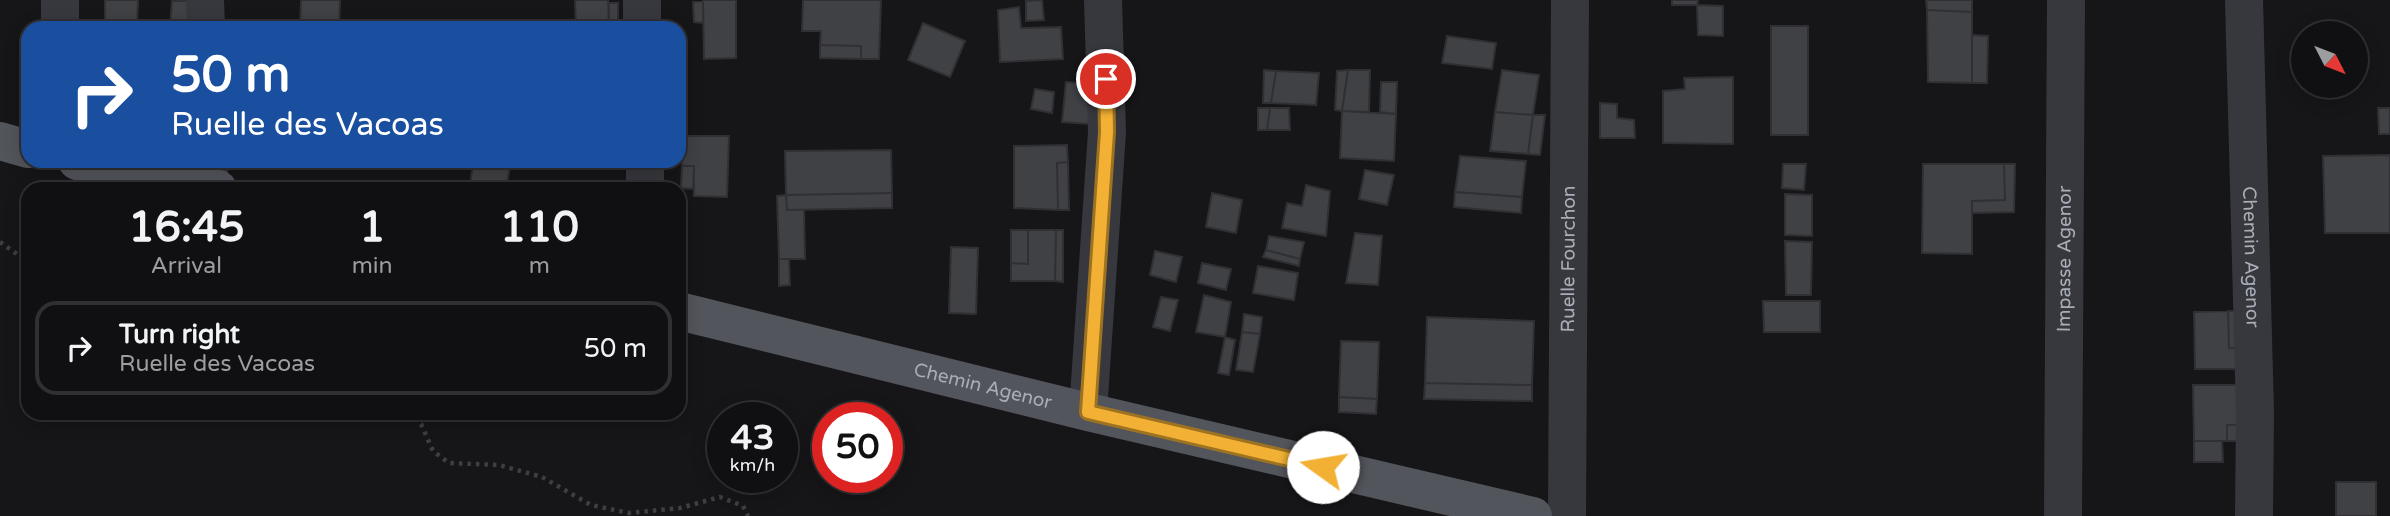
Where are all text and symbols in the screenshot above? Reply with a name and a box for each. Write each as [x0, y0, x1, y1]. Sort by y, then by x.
north arrow [2291, 21, 2368, 98]
map controls [2291, 21, 2368, 98]
text: 50 m [171, 46, 290, 105]
icon: right [56, 49, 147, 140]
pin [1076, 49, 1136, 109]
icon: arrive [1087, 60, 1125, 98]
text: Ruelle des Vacoas [171, 106, 444, 144]
street label: Impasse Agenor [2053, 185, 2076, 332]
street label: Ruelle Fourchon [1557, 186, 1580, 332]
street label: Chemin Agenor [2238, 186, 2264, 329]
text: 16:45 [128, 202, 245, 253]
text: 1 [359, 202, 385, 253]
text: 110 [500, 202, 579, 253]
text: Arrival [151, 252, 222, 280]
text: min [352, 252, 393, 280]
text: m [529, 252, 550, 280]
text: Turn right [119, 319, 240, 350]
icon: right [60, 329, 98, 367]
text: 50 m [584, 333, 647, 364]
text: Ruelle des Vacoas [119, 350, 315, 378]
street label: Chemin Agenor [912, 358, 1055, 414]
speed limit sign: 50 [812, 402, 903, 493]
text: 43 [731, 417, 774, 459]
position arrow [1286, 430, 1360, 504]
text: km/h [730, 454, 775, 476]

